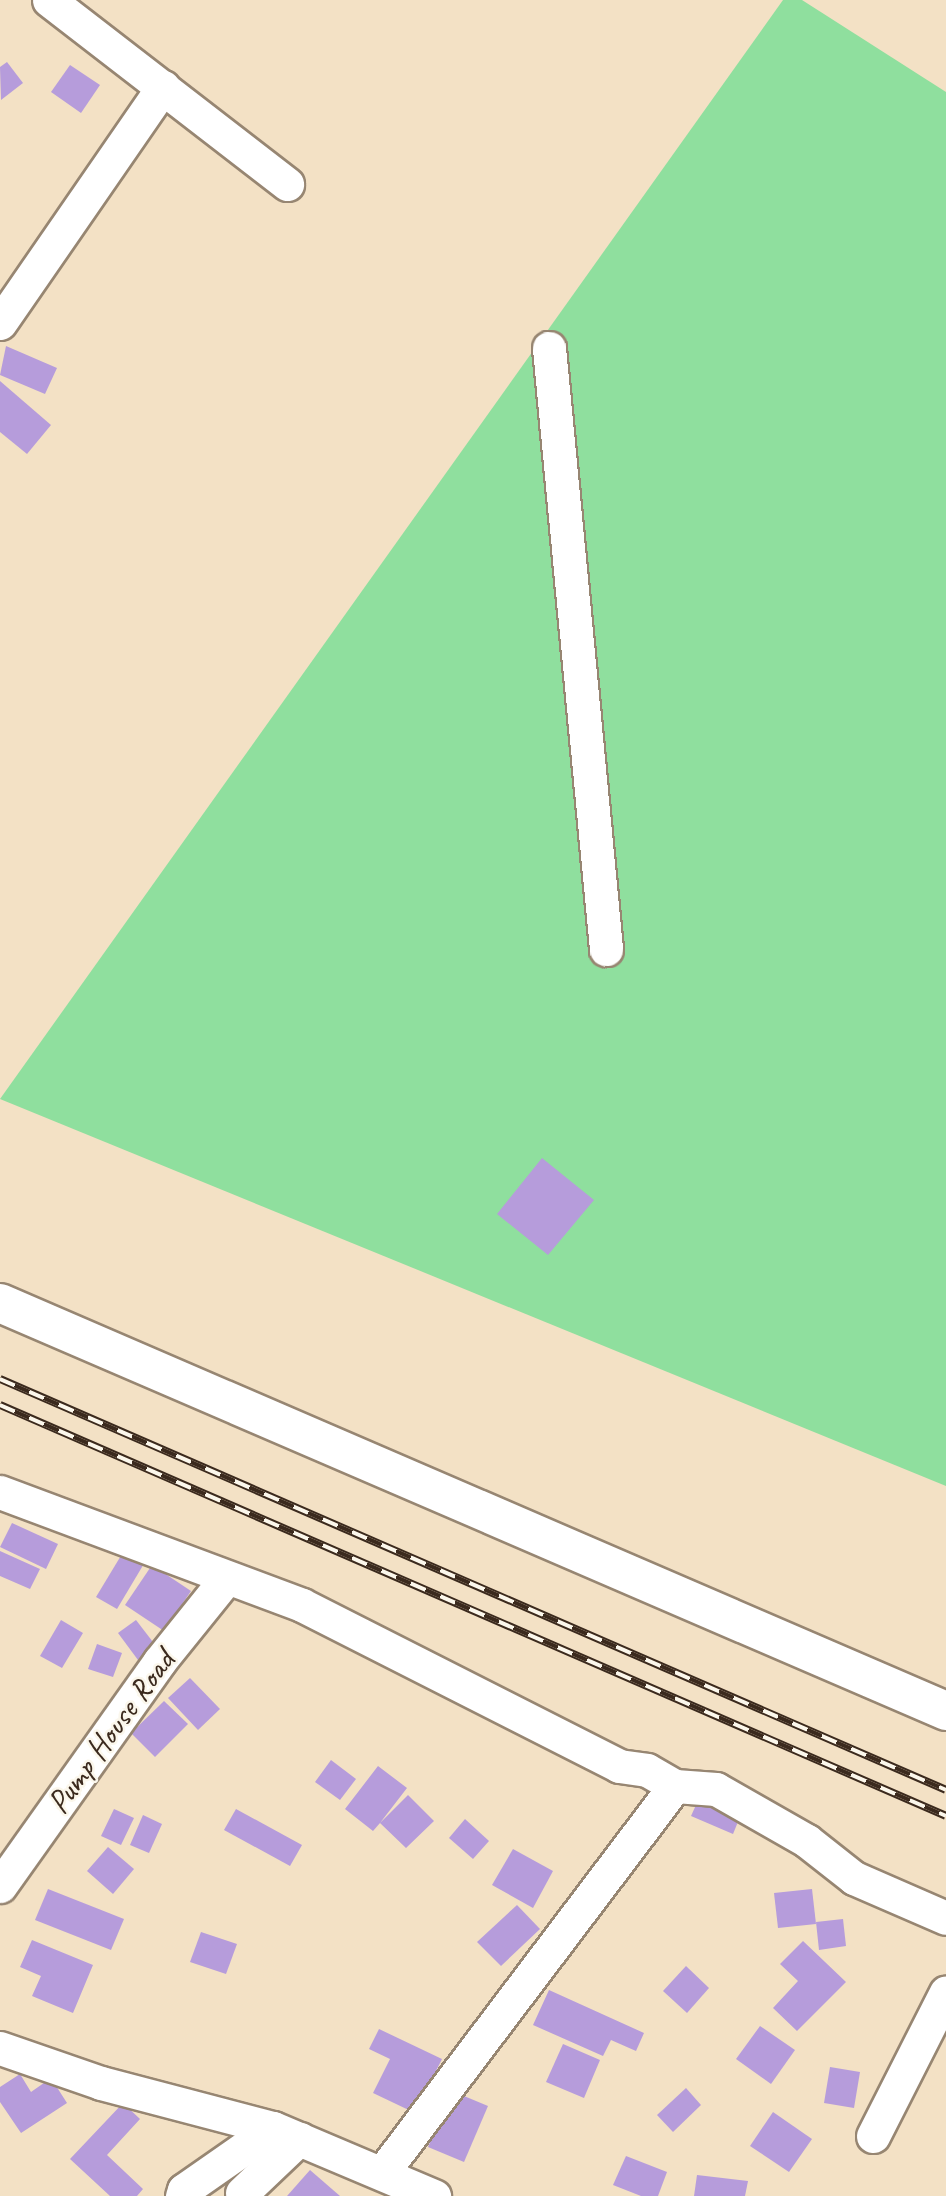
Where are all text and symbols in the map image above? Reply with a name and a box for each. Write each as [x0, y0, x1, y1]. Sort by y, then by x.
street label: Pump House Road [38, 1642, 184, 1822]

